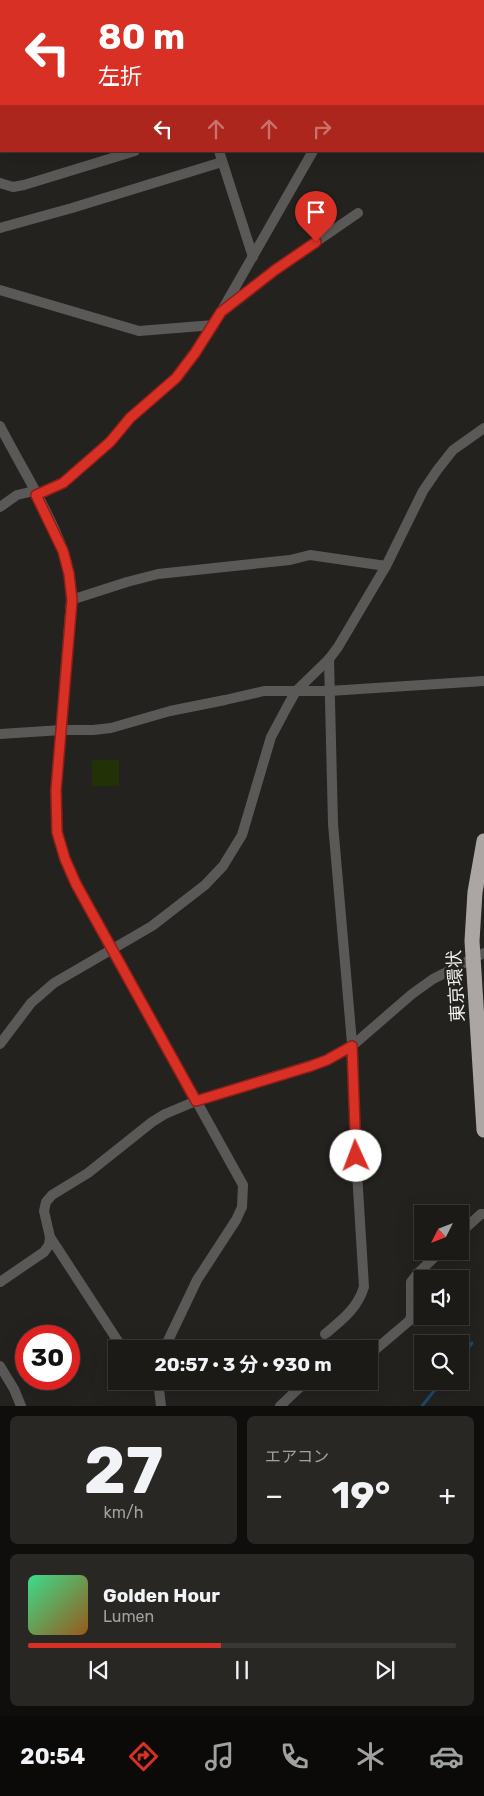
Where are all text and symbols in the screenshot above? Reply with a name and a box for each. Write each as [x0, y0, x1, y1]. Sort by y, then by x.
text: 80 m [98, 16, 185, 58]
icon: left [15, 20, 80, 85]
text: 左折 [98, 63, 142, 90]
icon: left [149, 115, 177, 143]
icon: ahead [202, 115, 230, 143]
icon: ahead [255, 115, 283, 143]
icon: right [308, 115, 336, 143]
pin [295, 191, 337, 242]
icon: arrive [302, 198, 330, 226]
street label: 東京環状 [443, 949, 469, 1023]
position arrow [329, 1129, 381, 1181]
north arrow [414, 1205, 469, 1260]
map controls [414, 1205, 469, 1390]
button: sound [414, 1270, 469, 1325]
speed limit sign: 30 [15, 1325, 80, 1390]
button: search [414, 1335, 469, 1390]
text: 20:57 · 3 分 · 930 m [154, 1353, 332, 1376]
text: 27 [84, 1432, 163, 1509]
text: エアコン [265, 1447, 329, 1466]
text: 19° [331, 1472, 390, 1518]
text: − [265, 1479, 283, 1512]
text: + [439, 1479, 456, 1512]
text: km/h [104, 1503, 143, 1522]
text: Golden Hour [103, 1584, 220, 1607]
text: Lumen [103, 1607, 154, 1626]
icon: previous [85, 1656, 113, 1684]
icon: pause [228, 1656, 256, 1684]
icon: next [371, 1656, 399, 1684]
icon: directions [126, 1739, 161, 1774]
icon: music [202, 1739, 237, 1774]
icon: phone [277, 1739, 312, 1774]
icon: climate [353, 1739, 388, 1774]
icon: car [429, 1739, 464, 1774]
text: 20:54 [20, 1743, 85, 1770]

